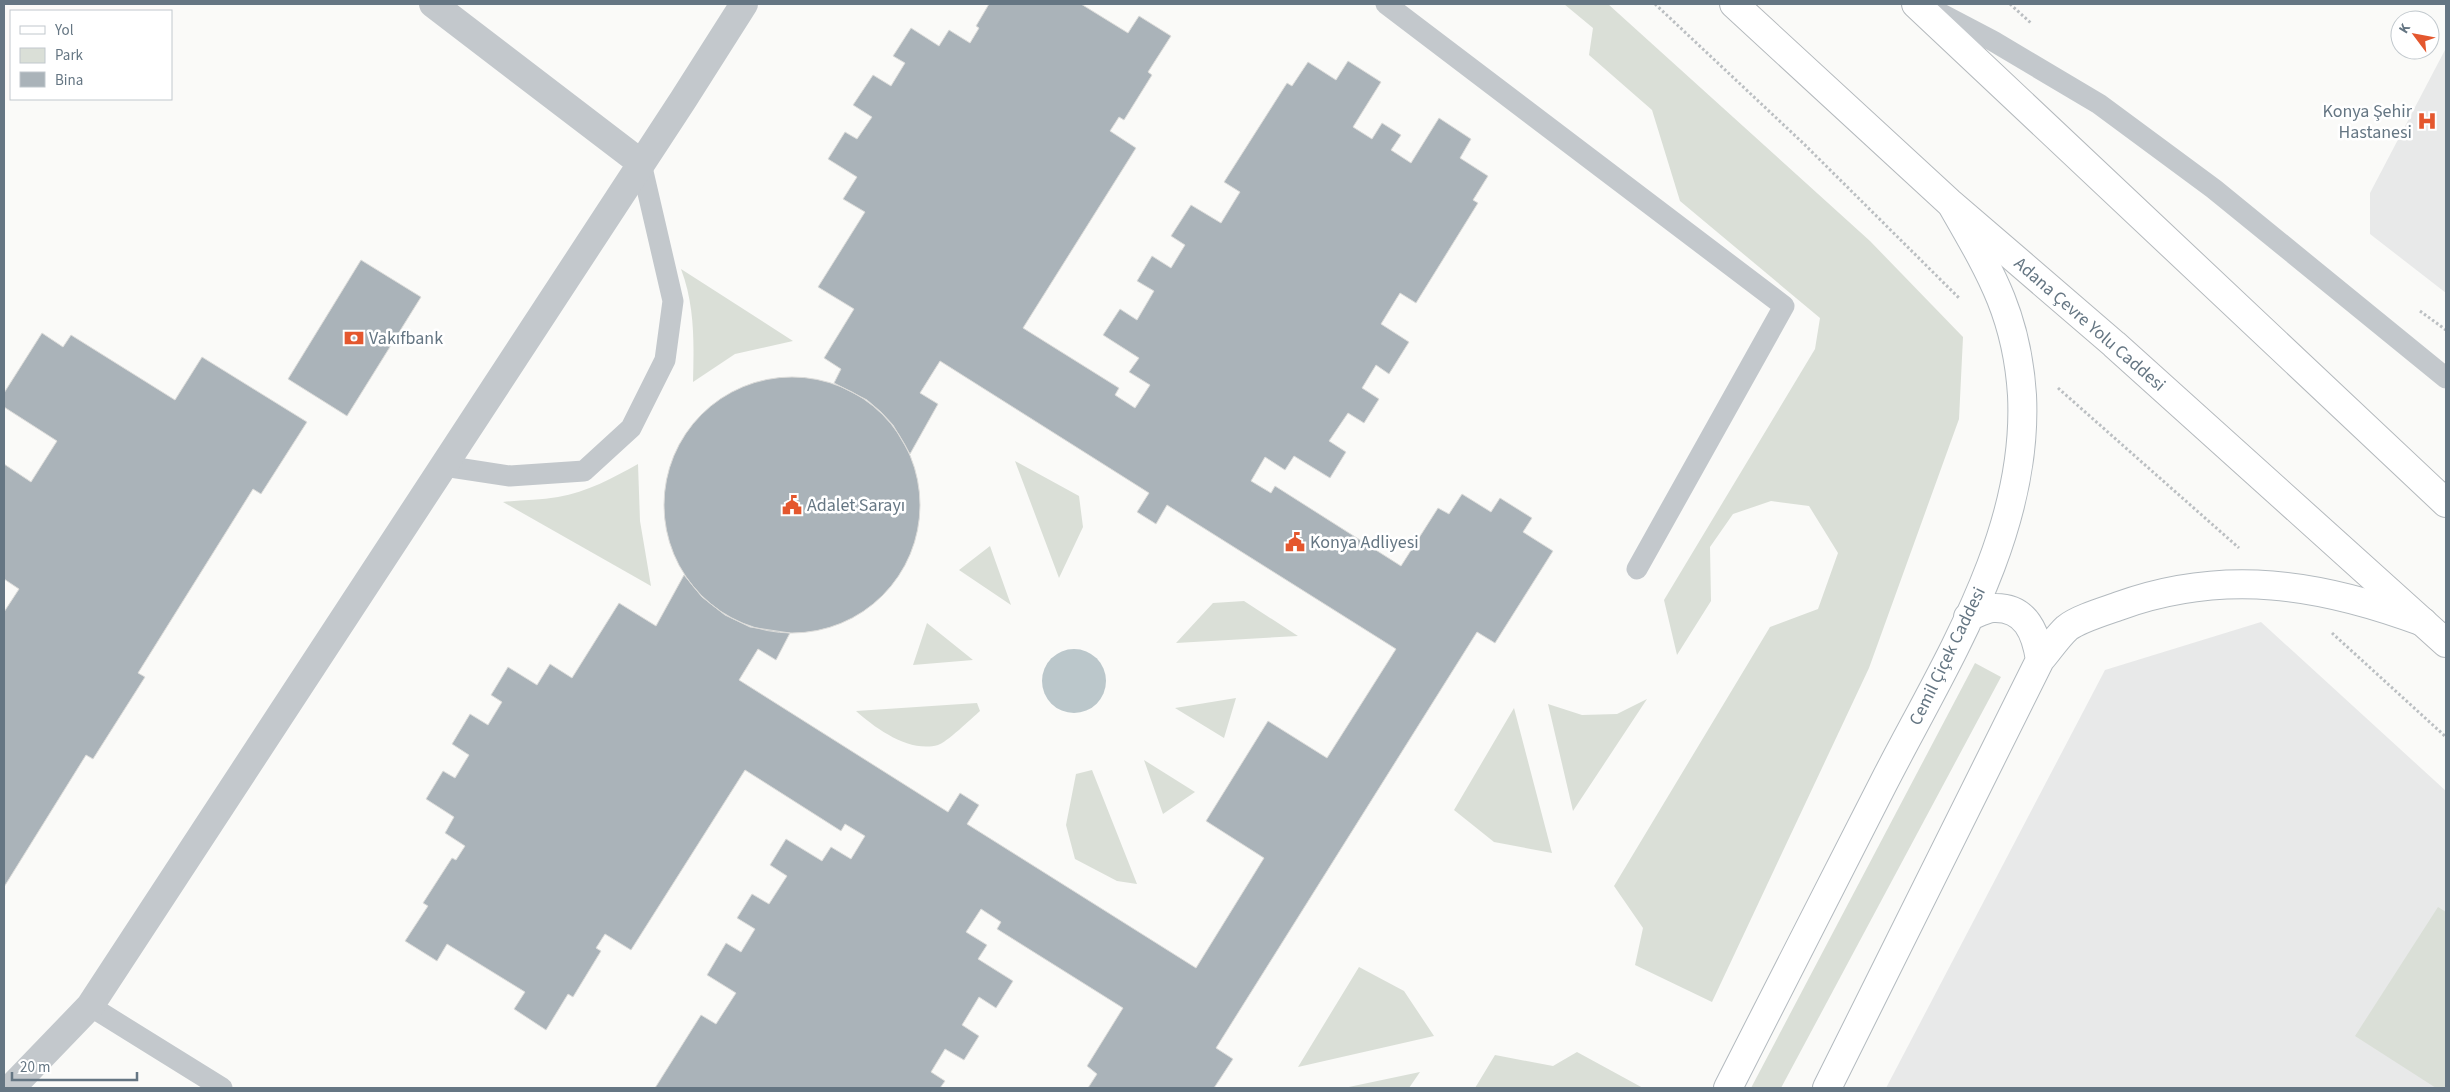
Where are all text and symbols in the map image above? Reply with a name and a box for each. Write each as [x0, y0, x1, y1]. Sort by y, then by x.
legend [10, 10, 172, 100]
north arrow [2390, 10, 2440, 60]
text: K [2394, 19, 2416, 38]
text: Yol [54, 20, 74, 41]
text: Park [55, 45, 84, 66]
text: Bina [55, 70, 83, 91]
place label: Konya Şehir Hastanesi [2322, 99, 2413, 145]
hospital icon: Konya Şehir Hastanesi [2416, 110, 2438, 132]
street label: Adana Çevre Yolu Caddesi [2008, 251, 2171, 397]
place label: Vakıfbank [369, 326, 443, 351]
bank icon: Vakıfbank [343, 327, 365, 349]
place label: Adalet Sarayı [807, 493, 905, 518]
public building icon: Adalet Sarayı [781, 494, 803, 516]
place label: Konya Adliyesi [1310, 530, 1419, 555]
public building icon: Konya Adliyesi [1284, 531, 1306, 553]
street label: Cemil Çiçek Caddesi [1903, 583, 1992, 730]
scale bar [12, 1050, 138, 1082]
text: 20 m [20, 1057, 50, 1078]

